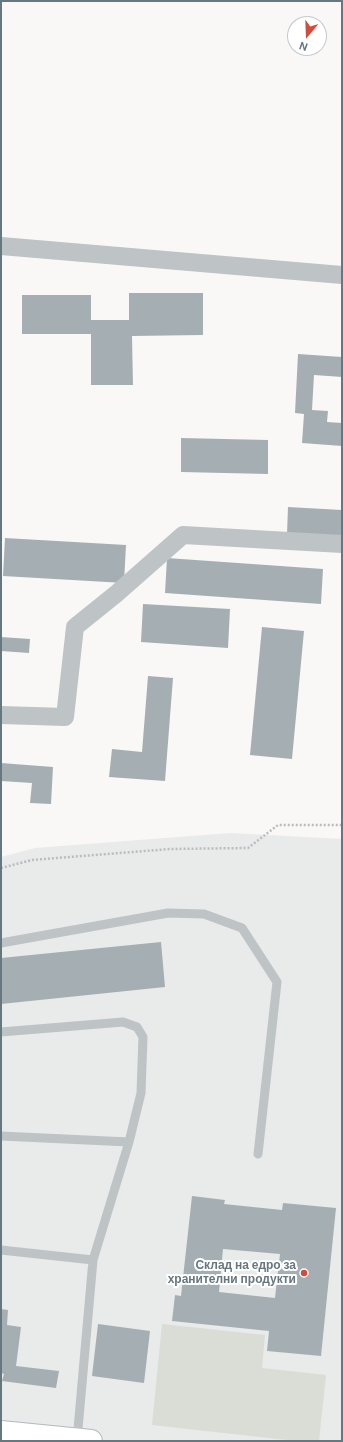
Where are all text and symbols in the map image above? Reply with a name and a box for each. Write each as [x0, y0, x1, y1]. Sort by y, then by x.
north arrow [287, 16, 327, 56]
text: N [297, 38, 309, 54]
place label: Склад на едро за хранителни продукти [168, 1259, 296, 1287]
marker: Склад на едро за хранителни продукти [299, 1268, 309, 1278]

